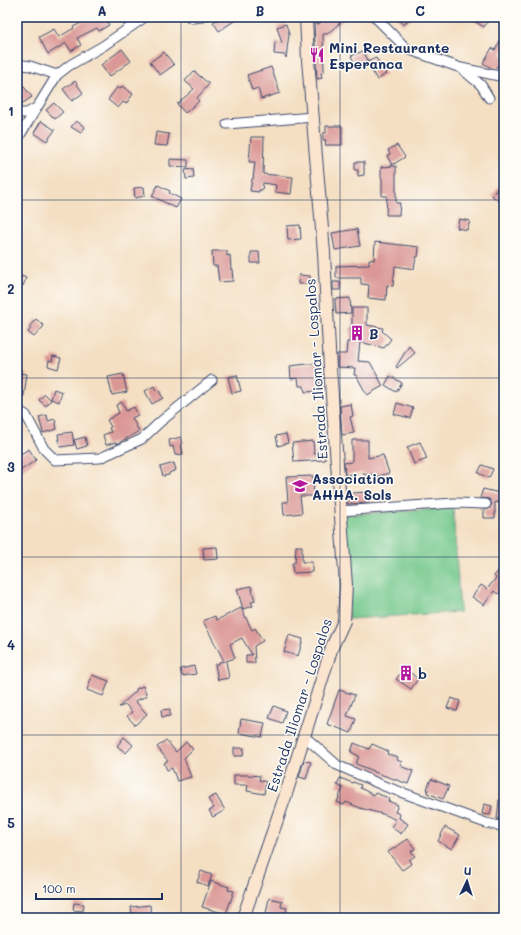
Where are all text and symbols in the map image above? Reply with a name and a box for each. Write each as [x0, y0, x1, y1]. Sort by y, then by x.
text: A [97, 2, 107, 19]
text: B [256, 2, 265, 19]
text: C [415, 2, 425, 19]
place label: Mini Restaurante Esperanca [329, 38, 449, 73]
restaurant icon: Mini Restaurante Esperanca [308, 46, 326, 64]
text: 1 [8, 102, 14, 119]
street label: Estrada Iliomar - Lospalos [300, 278, 332, 460]
text: 2 [7, 280, 15, 297]
building icon: B [348, 324, 366, 342]
place label: B [369, 324, 378, 343]
text: 3 [7, 458, 15, 475]
place label: Association AHHA. Sols [312, 469, 394, 504]
school or university icon: Association AHHA. Sols [291, 477, 309, 495]
street label: Estrada Iliomar - Lospalos [262, 616, 336, 794]
text: 4 [7, 636, 15, 653]
building icon: b [397, 664, 415, 682]
place label: b [418, 664, 427, 683]
text: 5 [7, 814, 15, 831]
north arrow [447, 861, 487, 901]
text: U [463, 863, 472, 878]
scale bar [36, 875, 162, 901]
text: 100 m [42, 880, 76, 896]

